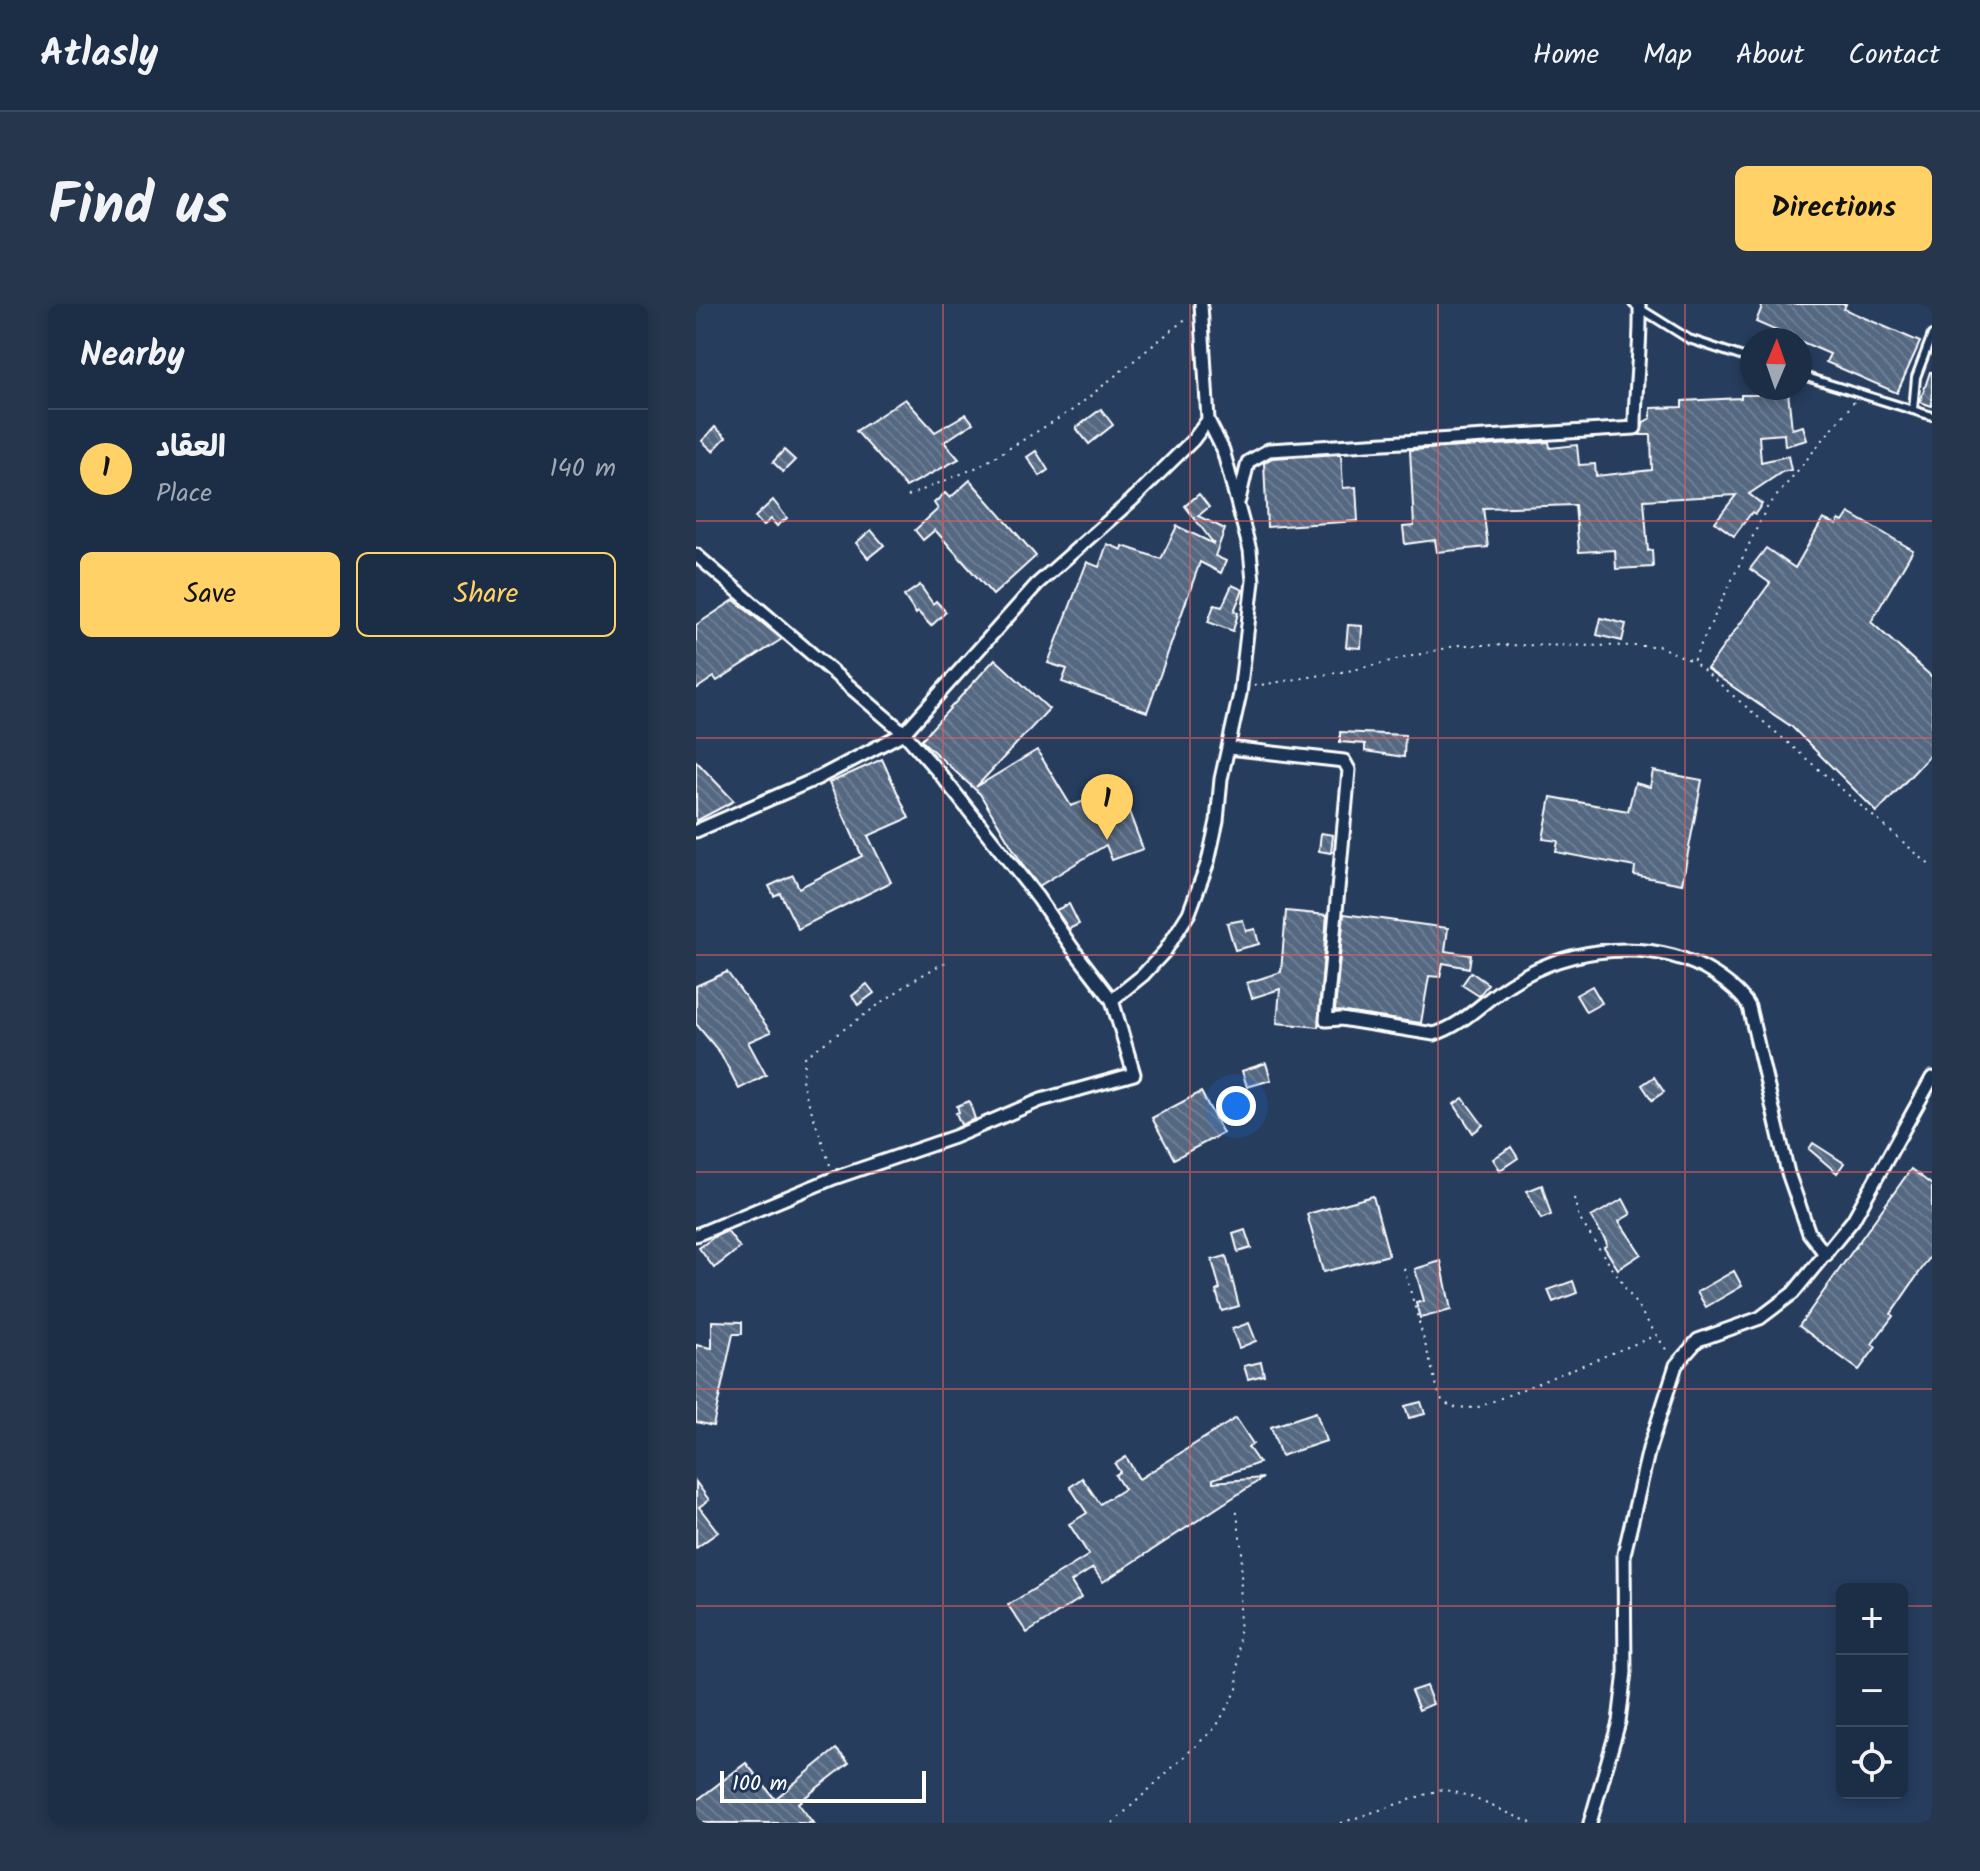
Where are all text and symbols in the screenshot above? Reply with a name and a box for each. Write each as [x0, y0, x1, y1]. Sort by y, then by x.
text: Atlasly [40, 25, 158, 85]
text: Home [1533, 33, 1599, 78]
text: Map [1643, 33, 1692, 78]
text: About [1736, 33, 1804, 78]
text: Contact [1848, 33, 1940, 78]
text: Find us [48, 163, 229, 253]
button: Directions [1735, 166, 1932, 251]
north arrow [1740, 328, 1812, 400]
text: Nearby [80, 329, 185, 383]
text: العقاد [156, 424, 226, 472]
text: 1 [102, 448, 110, 490]
text: 140 m [549, 448, 616, 490]
text: Place [156, 473, 212, 515]
button: Save [80, 552, 340, 637]
button: Share [356, 552, 616, 637]
pin: 1 [1081, 774, 1133, 840]
your location [1216, 1086, 1256, 1126]
map controls [1836, 1583, 1908, 1799]
button: + [1836, 1583, 1908, 1655]
button: − [1836, 1655, 1908, 1727]
button: locate [1836, 1727, 1908, 1799]
scale bar [720, 1767, 926, 1803]
text: 100 m [732, 1767, 787, 1802]

